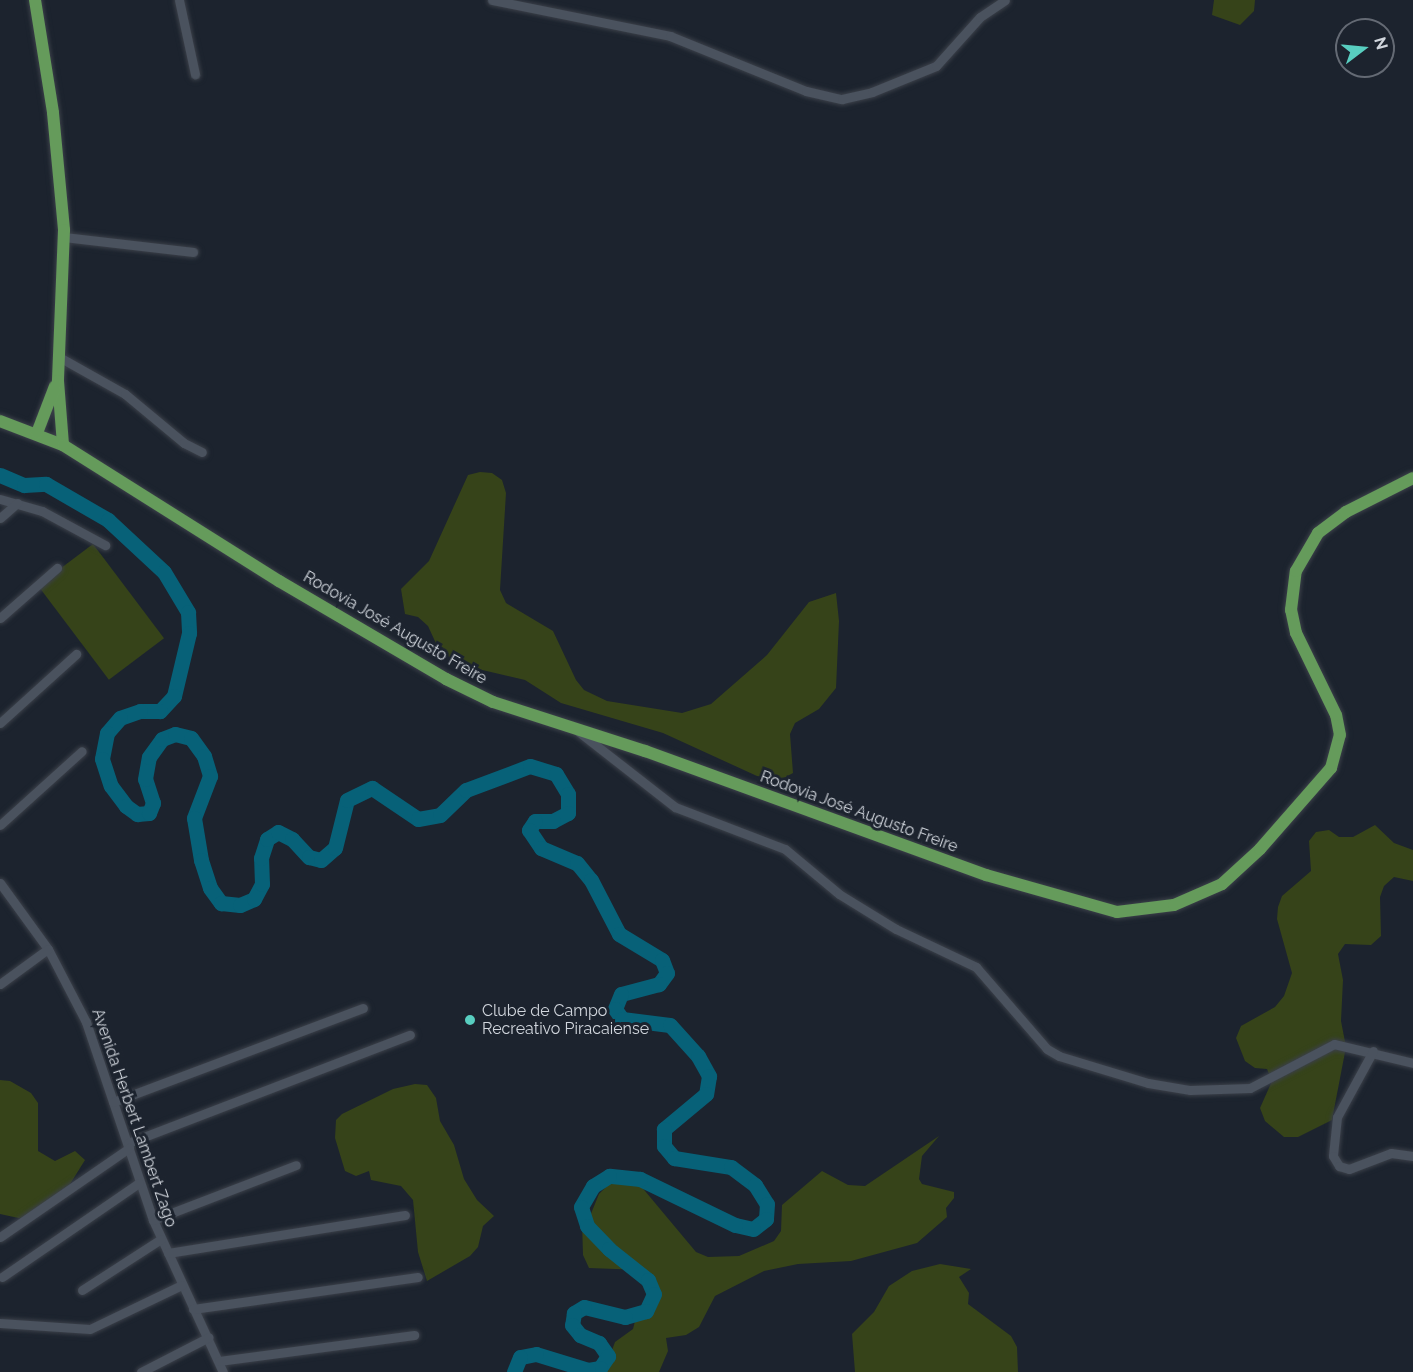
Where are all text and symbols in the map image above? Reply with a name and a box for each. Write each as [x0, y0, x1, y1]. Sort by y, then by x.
north arrow [1335, 18, 1395, 78]
text: N [1370, 35, 1392, 52]
street label: Rodovia José Augusto Freire [299, 567, 491, 689]
street label: Rodovia José Augusto Freire [757, 767, 961, 857]
place label: Clube de Campo Recreativo Piracaiense [482, 1001, 649, 1039]
street label: Avenida Herbert Lambert Zago [88, 1006, 180, 1230]
marker: Clube de Campo Recreativo Piracaiense [463, 1013, 477, 1027]

